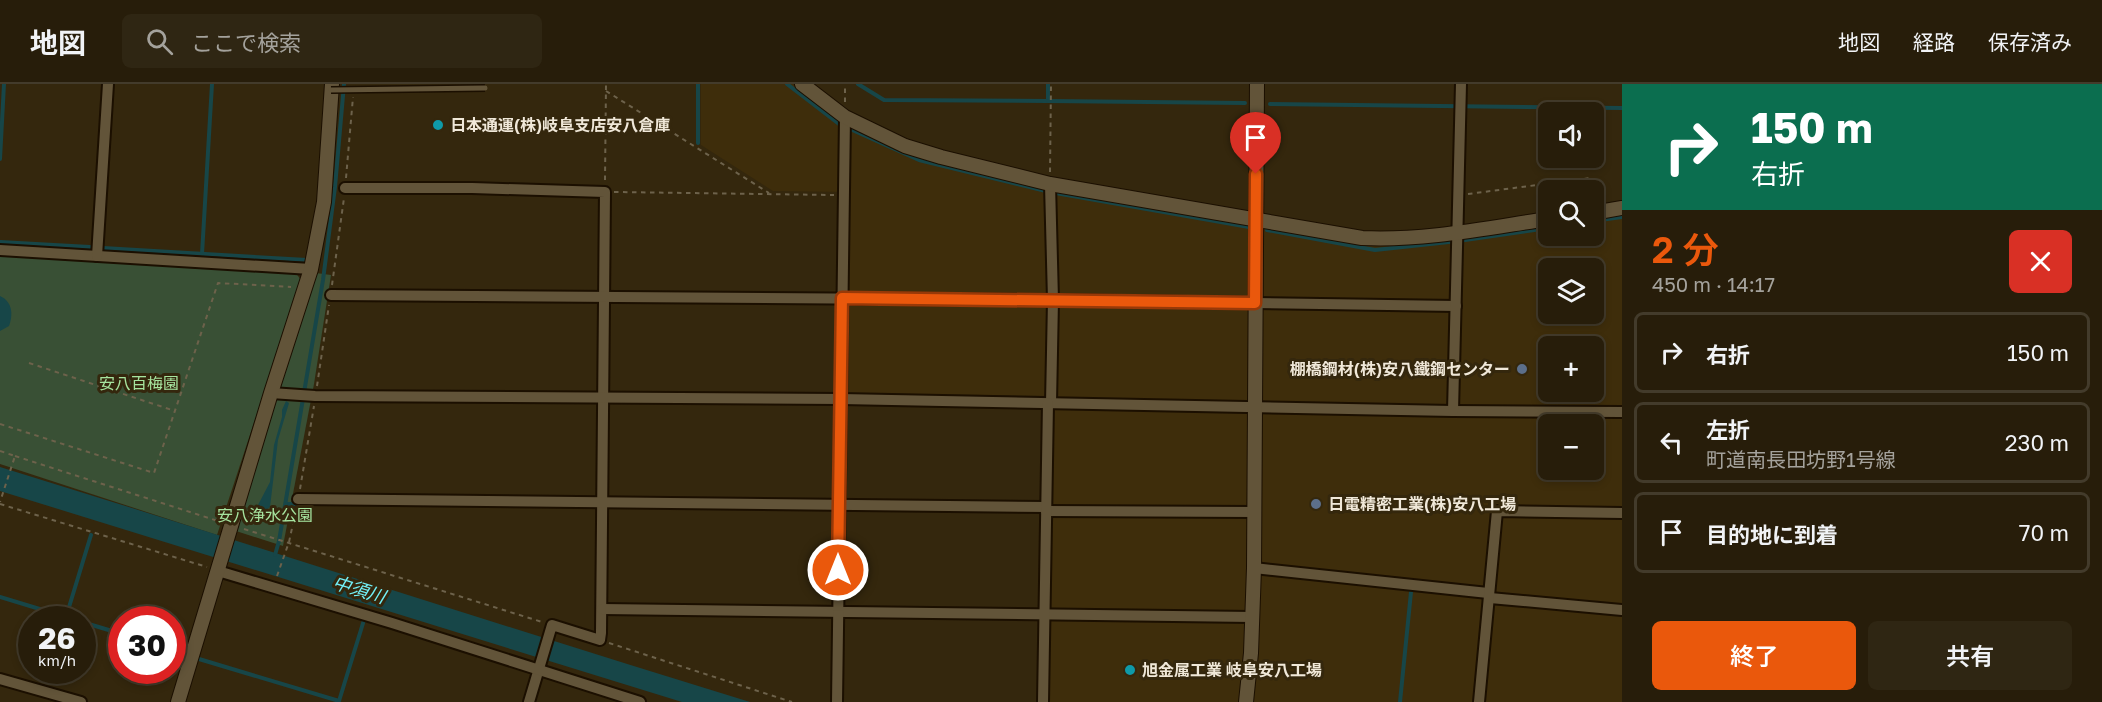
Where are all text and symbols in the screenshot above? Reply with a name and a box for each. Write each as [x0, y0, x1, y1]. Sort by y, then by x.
search box [122, 14, 542, 68]
icon: search [143, 25, 176, 58]
text: 地図 [30, 26, 86, 59]
text: ここで検索 [191, 29, 301, 56]
text: 地図 [1838, 29, 1880, 55]
text: 経路 [1913, 29, 1955, 55]
text: 保存済み [1988, 29, 2072, 55]
map controls [1538, 102, 1604, 480]
button: sound [1538, 102, 1604, 168]
text: 150 m [1751, 102, 1873, 152]
icon: right [1652, 108, 1730, 186]
pin [1230, 112, 1281, 174]
place label: 日本通運(株)岐阜支店安八倉庫 [450, 115, 670, 135]
marker: 日本通運(株)岐阜支店安八倉庫 [431, 118, 445, 132]
icon: arrive [1239, 121, 1272, 154]
text: 右折 [1751, 158, 1805, 190]
button: search [1538, 180, 1604, 246]
text: 2 分 [1652, 228, 1719, 271]
button: close [2009, 230, 2072, 293]
button: layers [1538, 258, 1604, 324]
text: 450 m · 14:17 [1652, 272, 1775, 296]
button: + [1538, 336, 1604, 402]
icon: right [1655, 336, 1688, 369]
text: 150 m [2007, 339, 2069, 366]
text: 右折 [1706, 341, 1750, 368]
place label: 棚橋鋼材(株)安八鐵鋼センター [1290, 359, 1510, 379]
marker: 棚橋鋼材(株)安八鐵鋼センター [1515, 362, 1529, 376]
park label: 安八百梅園 [99, 373, 179, 393]
button: − [1538, 414, 1604, 480]
text: 左折 [1706, 416, 1750, 443]
icon: left [1655, 426, 1688, 459]
text: 230 m [2005, 429, 2069, 456]
text: 町道南長田坊野1号線 [1706, 447, 1896, 471]
place label: 日電精密工業(株)安八工場 [1328, 494, 1516, 514]
marker: 日電精密工業(株)安八工場 [1309, 497, 1323, 511]
park label: 安八浄水公園 [217, 505, 313, 525]
icon: arrive [1655, 516, 1688, 549]
text: 70 m [2019, 519, 2069, 546]
text: 目的地に到着 [1706, 521, 1838, 548]
position arrow [806, 538, 870, 602]
water label: 中須川 [330, 571, 390, 608]
speed limit sign: 30 [108, 606, 186, 684]
text: 26 [38, 620, 76, 656]
button: 終了 [1652, 621, 1856, 690]
button: 共有 [1868, 621, 2072, 690]
text: km/h [38, 651, 76, 669]
place label: 旭金属工業 岐阜安八工場 [1142, 660, 1322, 680]
marker: 旭金属工業 岐阜安八工場 [1123, 663, 1137, 677]

